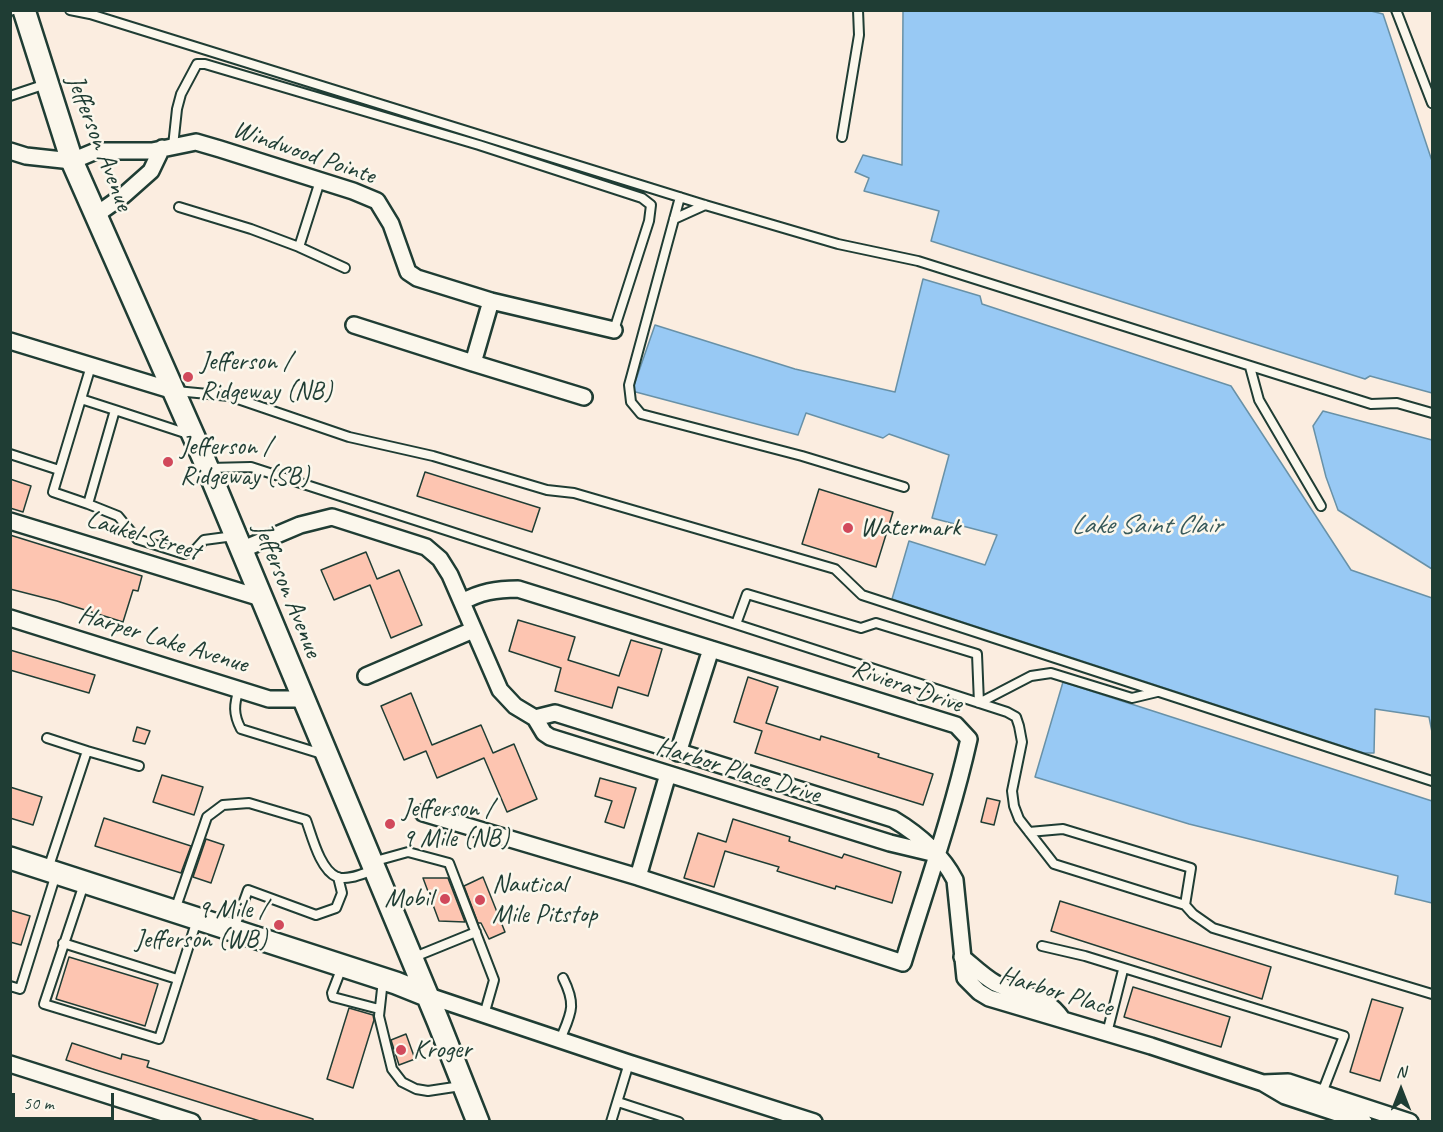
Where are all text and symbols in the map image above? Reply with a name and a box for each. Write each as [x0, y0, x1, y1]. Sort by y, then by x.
street label: Jefferson Avenue [59, 71, 139, 215]
street label: Windwood Pointe [229, 114, 379, 192]
place label: Jefferson / Ridgeway (NB) [200, 346, 332, 408]
marker: Jefferson / Ridgeway (NB) [181, 370, 195, 384]
place label: Jefferson / Ridgeway (SB) [180, 431, 309, 492]
marker: Jefferson / Ridgeway (SB) [161, 455, 175, 469]
street label: Laukel Street [82, 504, 204, 568]
water label: Lake Saint Clair [1071, 510, 1221, 542]
place label: Watermark [860, 512, 961, 544]
street label: Jefferson Avenue [246, 518, 328, 662]
marker: Watermark [841, 521, 855, 535]
street label: Harper Lake Avenue [74, 599, 252, 681]
street label: Riviera Drive [848, 654, 966, 720]
street label: Harbor Place Drive [652, 731, 824, 811]
place label: Jefferson / 9 Mile (NB) [402, 793, 509, 855]
marker: Jefferson / 9 Mile (NB) [383, 817, 397, 831]
place label: Nautical Mile Pitstop [492, 869, 597, 930]
place label: Mobil [385, 883, 433, 915]
marker: Mobil [438, 892, 452, 906]
marker: Nautical Mile Pitstop [473, 893, 487, 907]
place label: 9 Mile / Jefferson (WB) [135, 894, 267, 956]
marker: 9 Mile / Jefferson (WB) [272, 918, 286, 932]
street label: Harbor Place [995, 960, 1117, 1024]
place label: Kroger [413, 1034, 472, 1066]
marker: Kroger [394, 1043, 408, 1057]
north arrow [1371, 1060, 1431, 1120]
text: N [1396, 1062, 1406, 1082]
scale bar [15, 1081, 117, 1119]
text: 50 m [23, 1092, 54, 1114]

